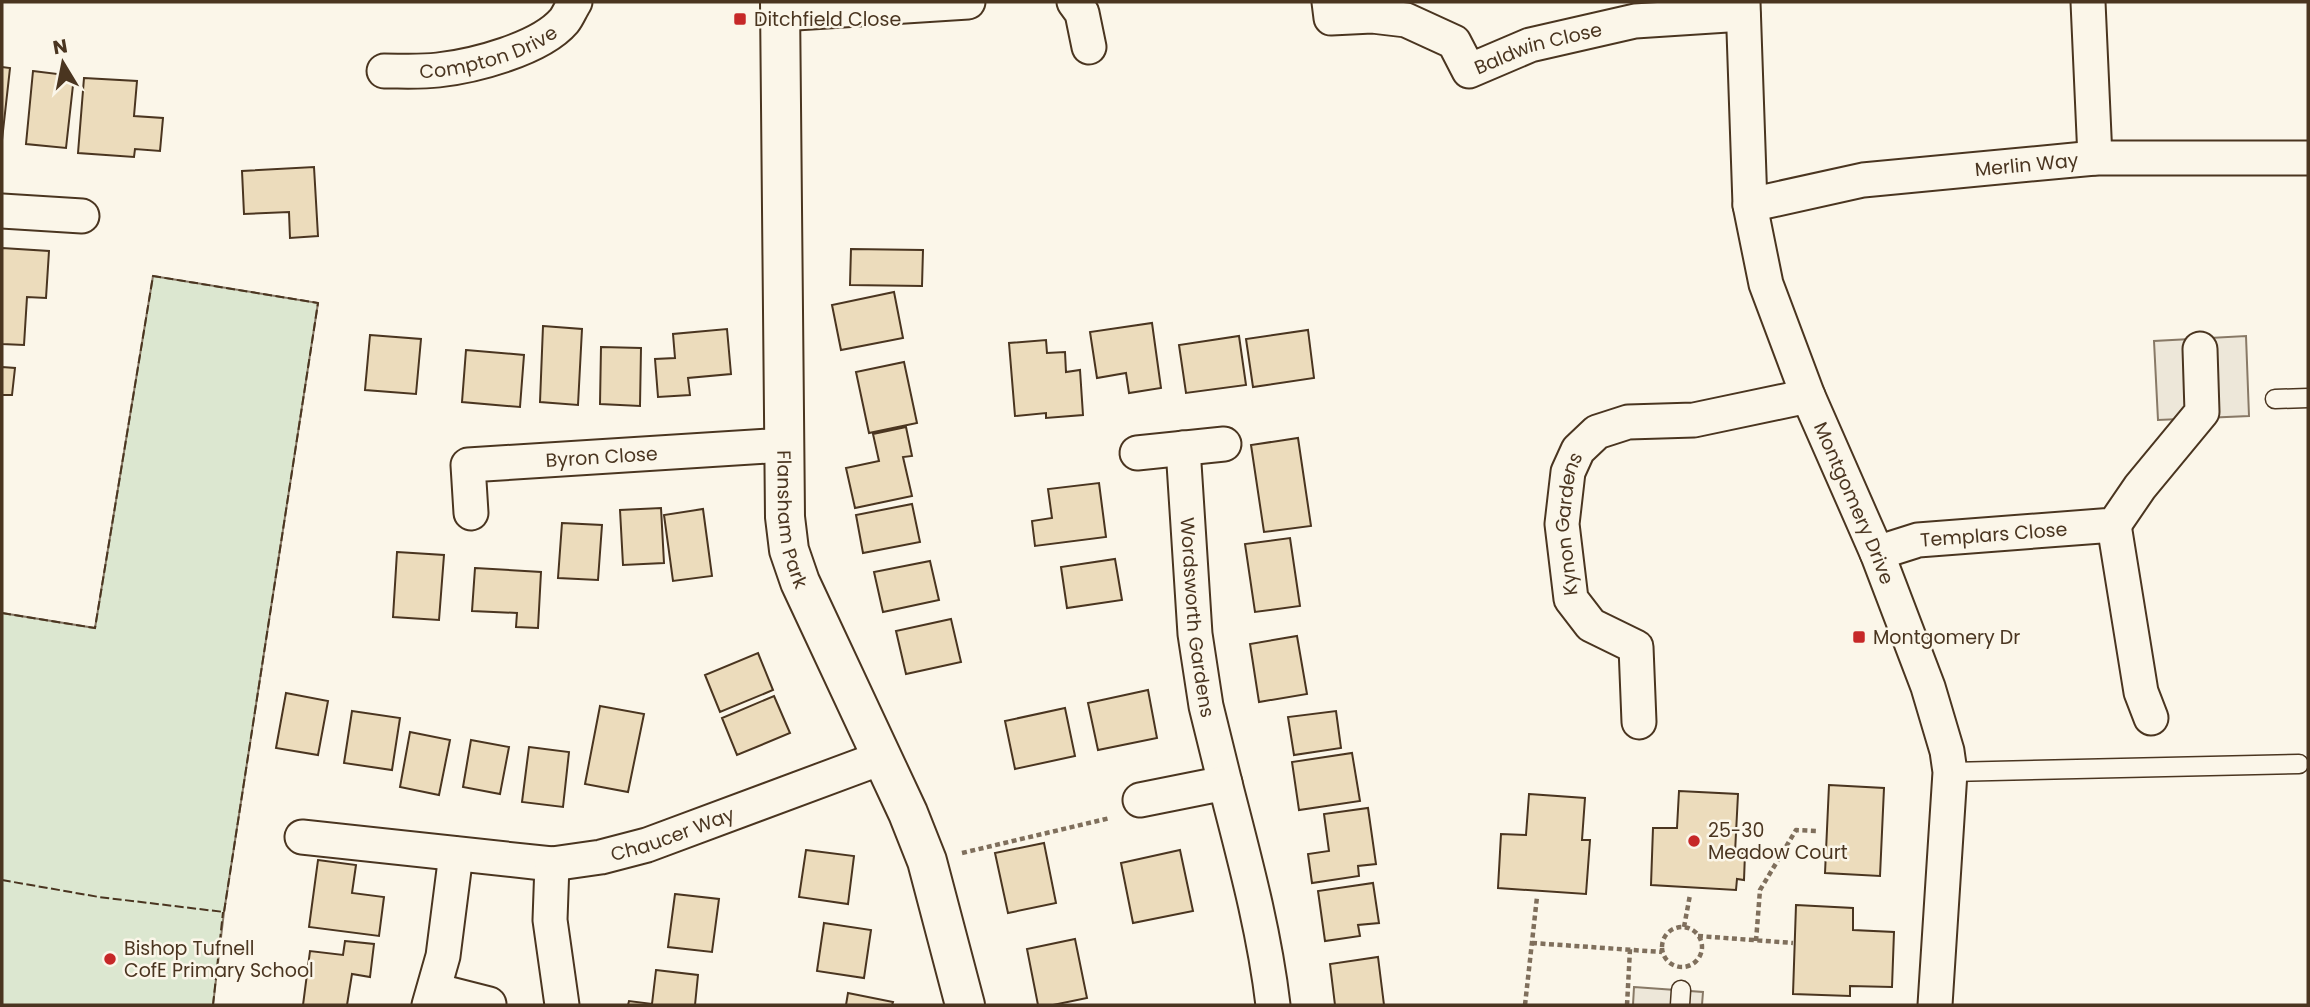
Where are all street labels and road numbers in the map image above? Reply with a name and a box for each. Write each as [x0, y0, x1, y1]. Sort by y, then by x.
street label: Baldwin Close [1470, 16, 1605, 81]
street label: Compton Drive [419, 19, 563, 85]
street label: Merlin Way [1974, 147, 2080, 183]
street label: Montgomery Drive [1807, 418, 1901, 588]
street label: Byron Close [545, 440, 658, 474]
street label: Kynon Gardens [1548, 448, 1589, 597]
street label: Flansham Park [770, 450, 814, 593]
street label: Wordsworth Gardens [1174, 516, 1221, 720]
street label: Templars Close [1919, 516, 2068, 554]
street label: Chaucer Way [608, 801, 739, 868]

